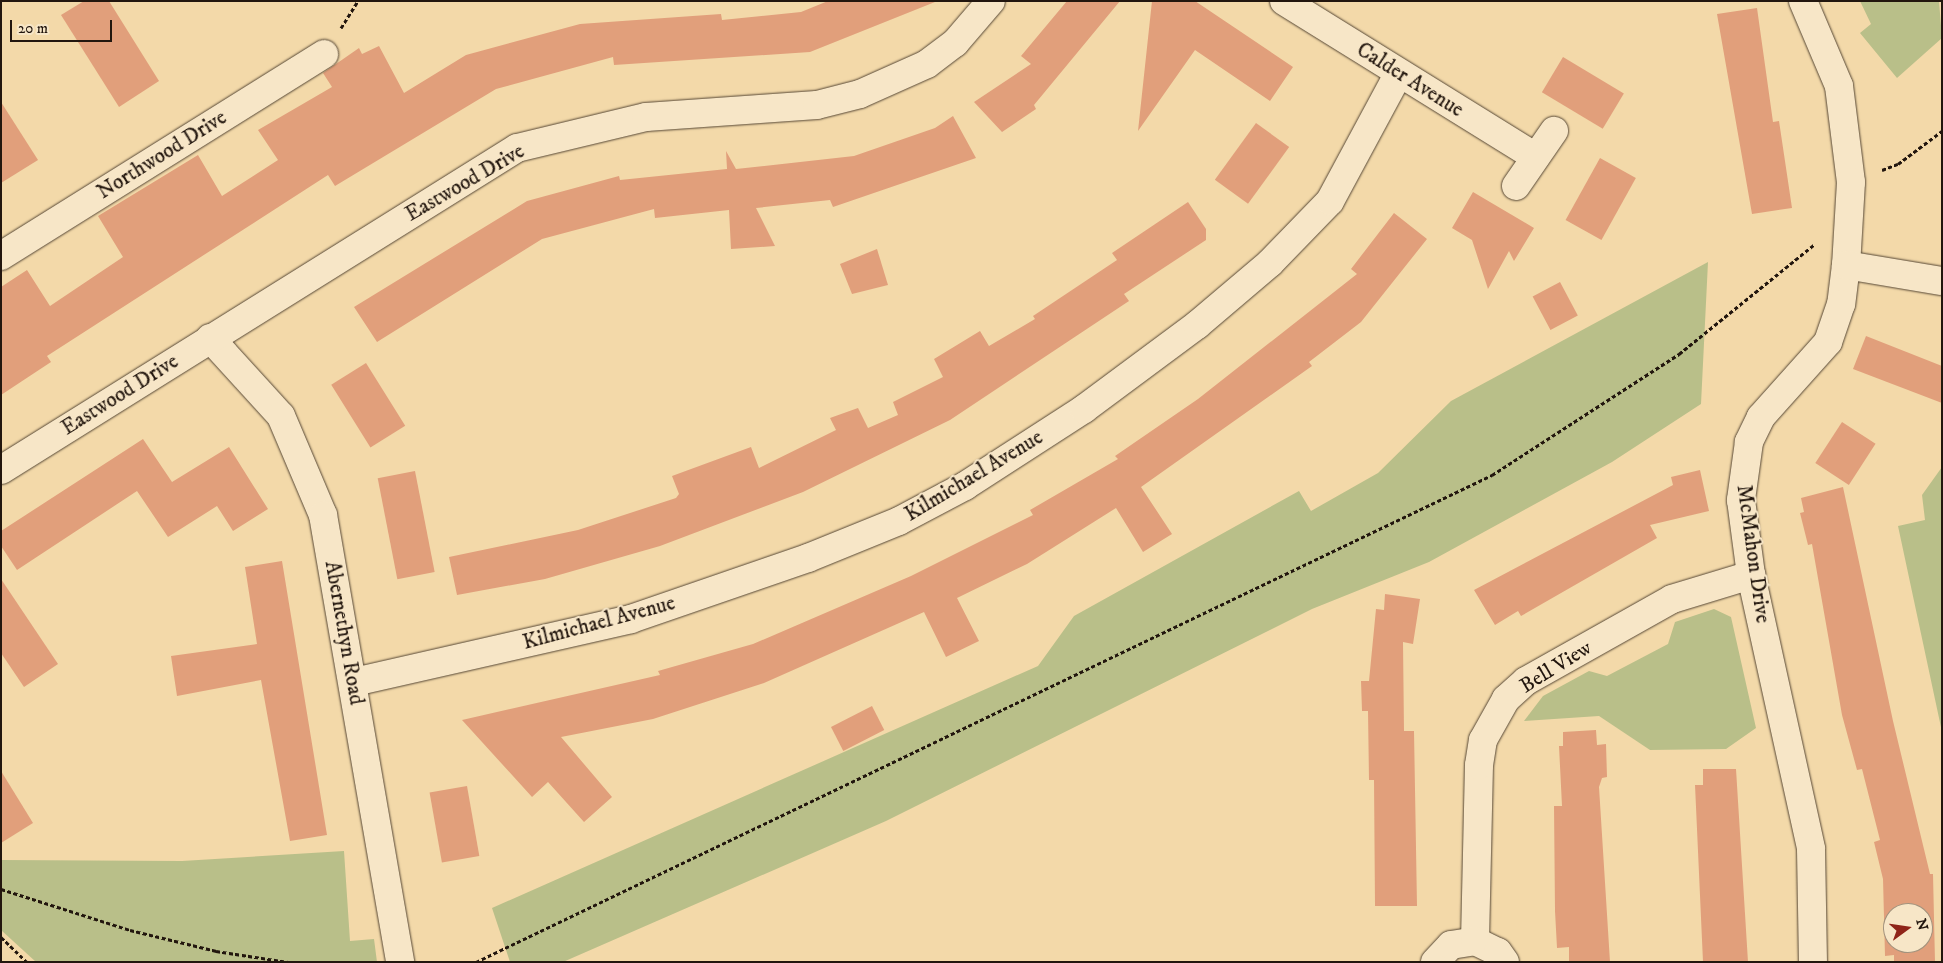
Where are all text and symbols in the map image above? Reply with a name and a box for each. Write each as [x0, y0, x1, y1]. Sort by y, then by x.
scale bar [12, 10, 115, 42]
text: 20 m [18, 19, 48, 38]
street label: Calder Avenue [1352, 37, 1468, 123]
street label: Northwood Drive [93, 105, 231, 205]
street label: Eastwood Drive [401, 139, 529, 227]
street label: Eastwood Drive [57, 349, 183, 441]
street label: Kilmichael Avenue [900, 425, 1048, 527]
street label: McMahon Drive [1731, 483, 1775, 625]
street label: Abernethyn Road [319, 559, 369, 707]
street label: Kilmichael Avenue [520, 591, 678, 655]
street label: Bell View [1516, 635, 1596, 699]
north arrow [1883, 903, 1933, 953]
text: N [1911, 917, 1932, 932]

